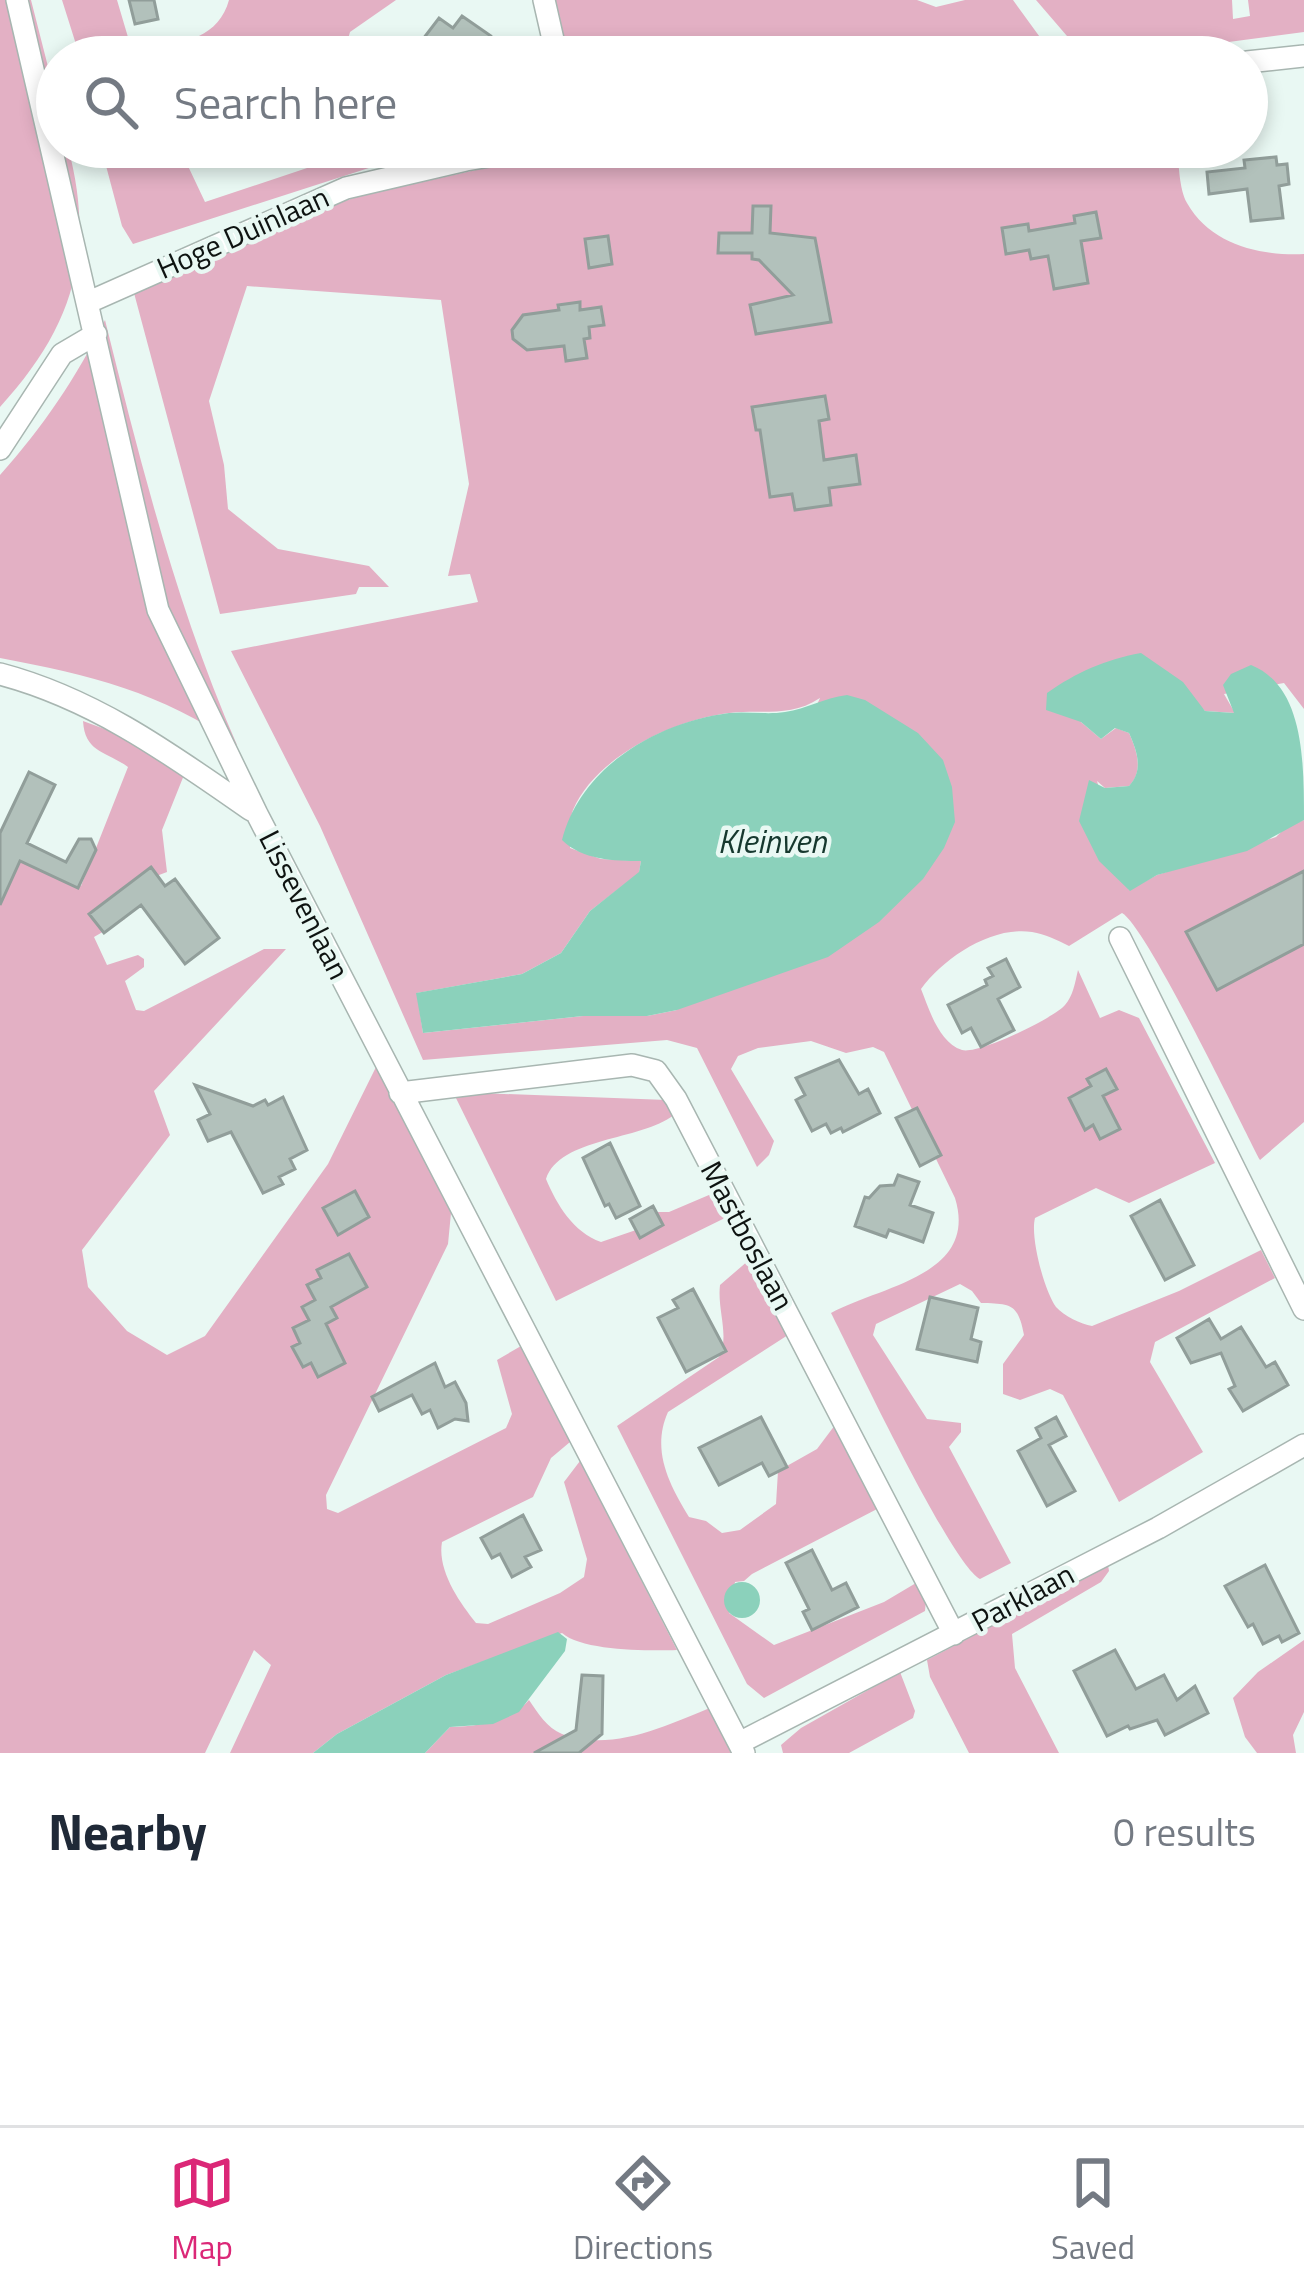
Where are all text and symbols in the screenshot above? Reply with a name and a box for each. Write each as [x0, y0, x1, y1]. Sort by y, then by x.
search box [36, 36, 1268, 168]
text: Search here [174, 68, 397, 136]
icon: search [78, 69, 144, 135]
street label: Hoge Duinlaan [149, 174, 336, 291]
water label: Kleinven [718, 816, 827, 866]
street label: Lissevenlaan [248, 822, 362, 987]
street label: Mastboslaan [689, 1153, 807, 1318]
street label: Parklaan [963, 1551, 1082, 1643]
text: Nearby [48, 1792, 207, 1870]
text: 0 results [1113, 1802, 1256, 1861]
tab: Map [169, 2150, 235, 2272]
tab: Directions [573, 2150, 713, 2272]
tab: Saved [1051, 2150, 1135, 2272]

